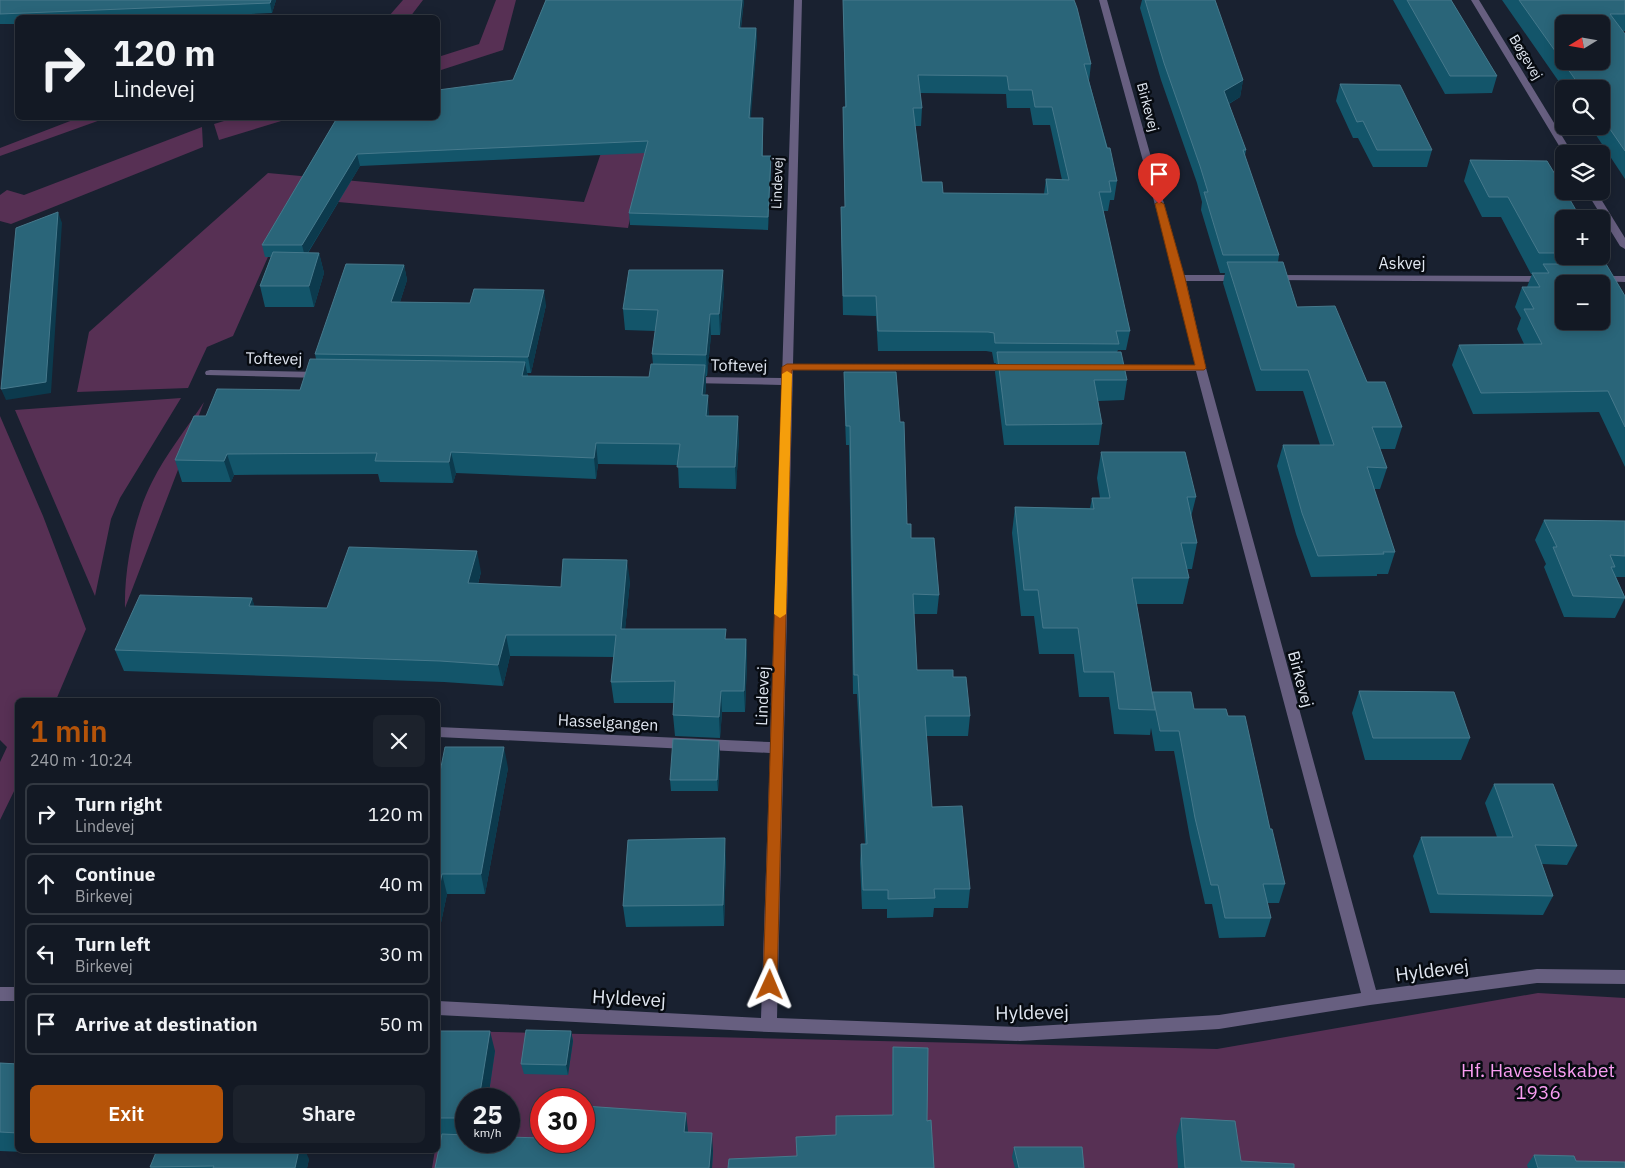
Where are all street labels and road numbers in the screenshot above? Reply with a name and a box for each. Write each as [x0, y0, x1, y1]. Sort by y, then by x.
street label: Bøgevej [1505, 31, 1547, 83]
street label: Birkevej [1133, 80, 1163, 134]
street label: Lindevej [767, 157, 787, 209]
street label: Askvej [1379, 253, 1425, 273]
street label: Toftevej [245, 348, 303, 368]
street label: Toftevej [710, 355, 768, 375]
street label: Birkevej [1284, 649, 1318, 709]
street label: Lindevej [751, 666, 773, 726]
street label: Hasselgangen [557, 709, 659, 735]
street label: Hyldevej [1394, 954, 1470, 986]
street label: Hyldevej [592, 984, 666, 1012]
street label: Hyldevej [995, 999, 1069, 1025]

